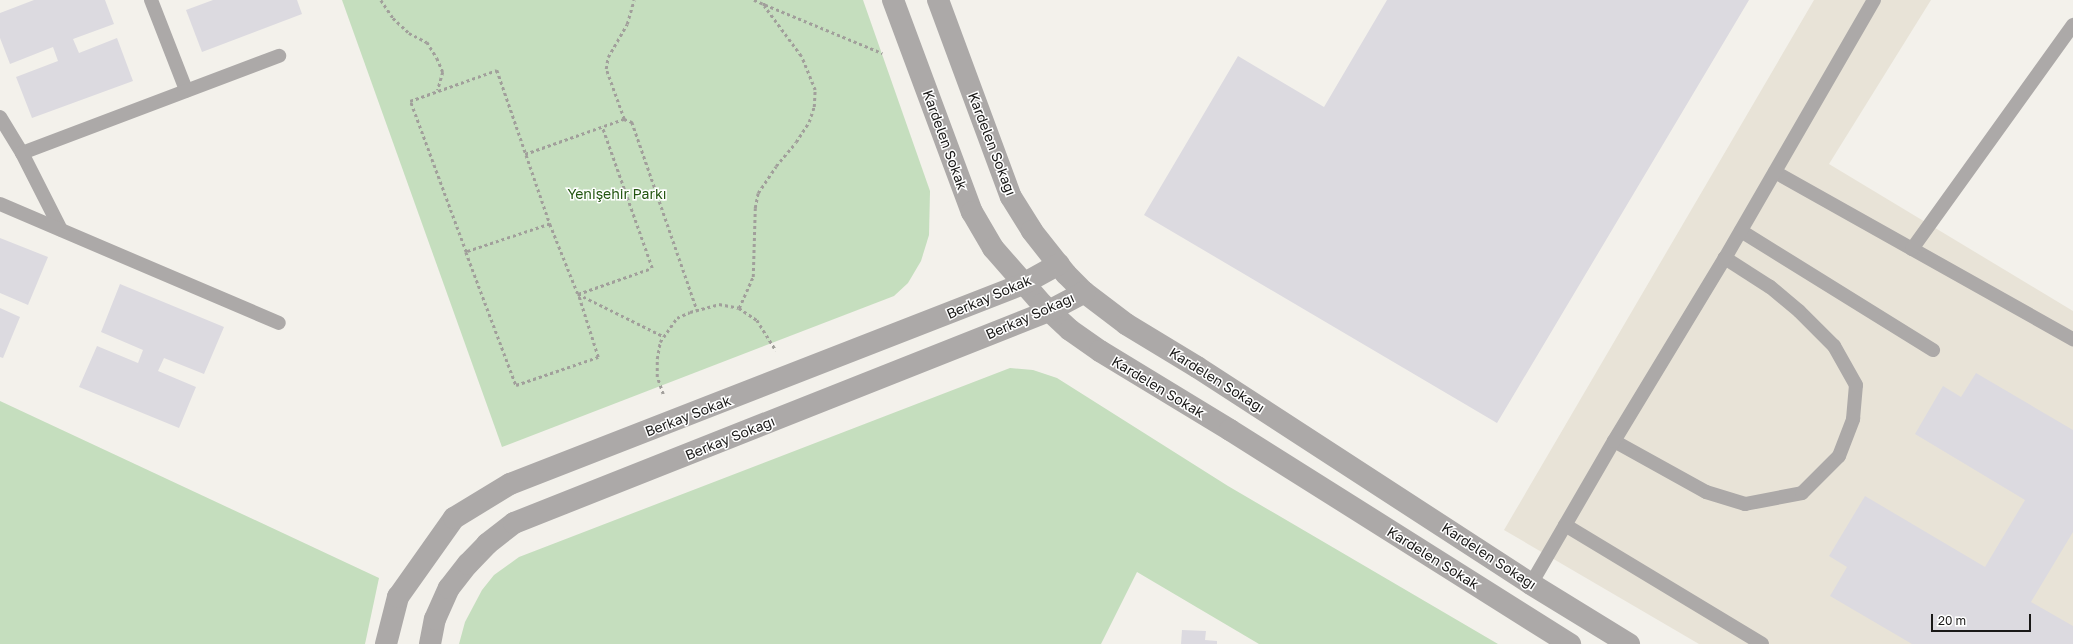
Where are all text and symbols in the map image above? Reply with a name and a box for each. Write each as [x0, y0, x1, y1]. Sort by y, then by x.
street label: Kardelen Sokak [919, 88, 971, 192]
street label: Kardelen Sokağı [965, 90, 1019, 198]
park label: Yenişehir Parkı [567, 186, 667, 202]
street label: Berkay Sokak [944, 272, 1034, 322]
street label: Berkay Sokağı [983, 289, 1077, 343]
street label: Kardelen Sokağı [1166, 344, 1268, 416]
street label: Kardelen Sokak [1109, 353, 1207, 421]
street label: Berkay Sokak [643, 392, 733, 440]
street label: Berkay Sokağı [683, 412, 777, 464]
street label: Kardelen Sokağı [1439, 519, 1539, 593]
street label: Kardelen Sokak [1384, 523, 1482, 593]
scale bar [1933, 606, 2033, 632]
text: 20 m [1938, 613, 1966, 628]

